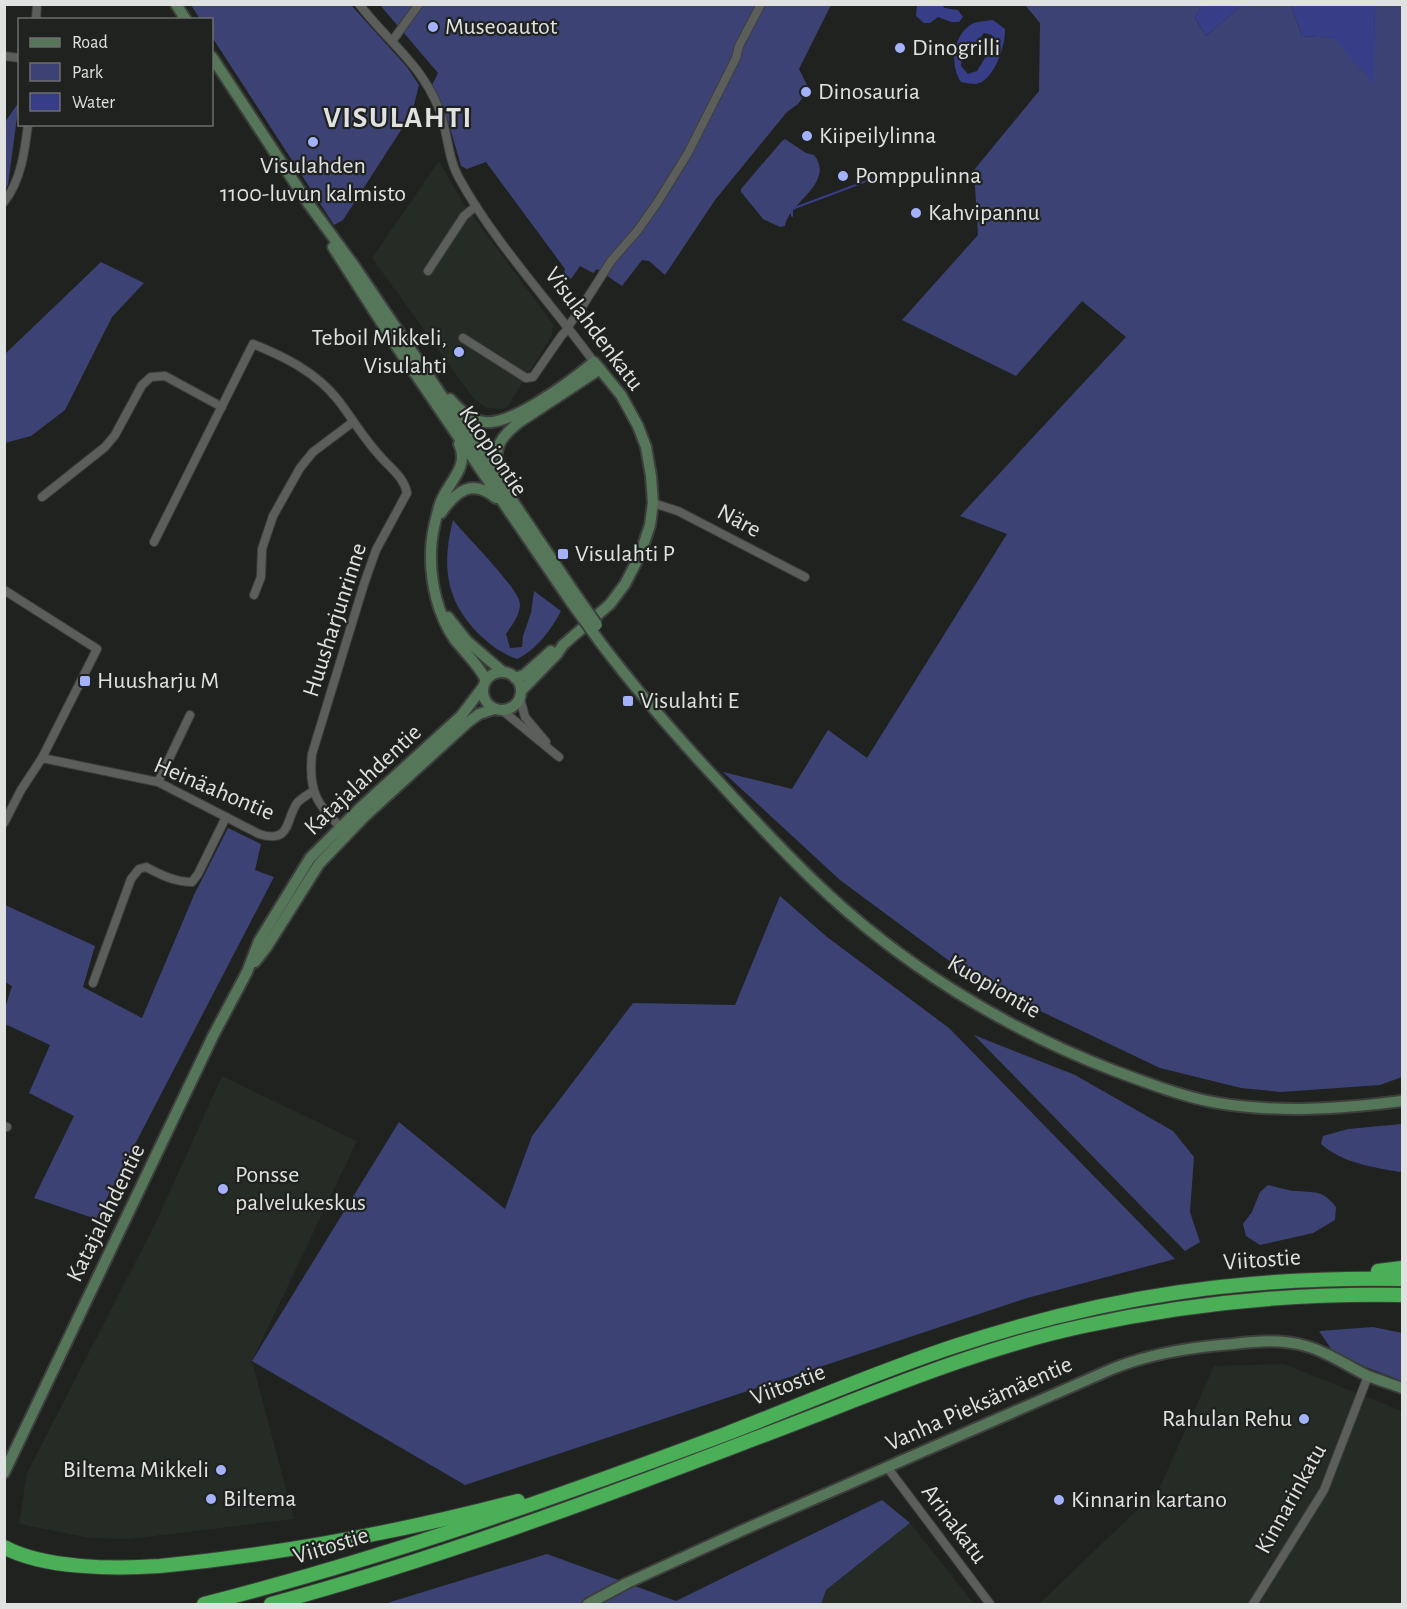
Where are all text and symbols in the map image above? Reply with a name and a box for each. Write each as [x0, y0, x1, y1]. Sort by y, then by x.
place label: Museoautot [445, 15, 558, 39]
legend [18, 18, 213, 126]
marker: Museoautot [426, 20, 440, 34]
text: Road [72, 34, 108, 52]
place label: Dinogrilli [912, 36, 1000, 60]
marker: Dinogrilli [893, 41, 907, 55]
text: Park [72, 64, 104, 82]
place label: Dinosauria [818, 80, 920, 104]
marker: Dinosauria [799, 85, 813, 99]
text: Water [72, 94, 115, 112]
district label: VISULAHTI [323, 103, 473, 133]
place label: Kiipeilylinna [819, 124, 936, 148]
marker: Kiipeilylinna [800, 129, 814, 143]
marker: Visulahden 1100-luvun kalmisto [306, 135, 320, 149]
place label: Visulahden 1100-luvun kalmisto [220, 154, 406, 206]
place label: Pomppulinna [855, 164, 981, 188]
marker: Pomppulinna [836, 169, 850, 183]
place label: Kahvipannu [928, 201, 1040, 225]
marker: Kahvipannu [909, 206, 923, 220]
street label: Visulahdenkatu [540, 263, 648, 395]
place label: Teboil Mikkeli, Visulahti [311, 326, 447, 378]
marker: Teboil Mikkeli, Visulahti [452, 345, 466, 359]
street label: Kuopiontie [454, 401, 532, 501]
street label: Näre [713, 500, 765, 542]
street label: Huusharjunrinne [299, 540, 371, 700]
place label: Visulahti P [575, 542, 675, 566]
marker: Visulahti P [556, 547, 570, 561]
place label: Huusharju M [97, 669, 219, 693]
marker: Huusharju M [78, 674, 92, 688]
place label: Visulahti E [640, 689, 739, 713]
marker: Visulahti E [621, 694, 635, 708]
street label: Katajalahdentie [300, 720, 426, 840]
street label: Heinäahontie [150, 753, 278, 825]
street label: Kuopiontie [943, 951, 1045, 1023]
street label: Katajalahdentie [62, 1140, 150, 1286]
place label: Ponsse palvelukeskus [235, 1163, 366, 1215]
marker: Ponsse palvelukeskus [216, 1182, 230, 1196]
street label: Viitostie [1222, 1245, 1302, 1275]
street label: Vanha Pieksämäentie [882, 1352, 1076, 1456]
street label: Viitostie [747, 1360, 829, 1410]
place label: Rahulan Rehu [1162, 1407, 1292, 1431]
marker: Rahulan Rehu [1297, 1412, 1311, 1426]
street label: Kinnarinkatu [1251, 1440, 1331, 1558]
place label: Biltema Mikkeli [63, 1458, 209, 1482]
marker: Biltema Mikkeli [214, 1463, 228, 1477]
street label: Arinakatu [917, 1480, 991, 1568]
place label: Biltema [223, 1487, 296, 1511]
place label: Kinnarin kartano [1071, 1488, 1227, 1512]
marker: Biltema [204, 1492, 218, 1506]
marker: Kinnarin kartano [1052, 1493, 1066, 1507]
street label: Viitostie [290, 1523, 372, 1569]

